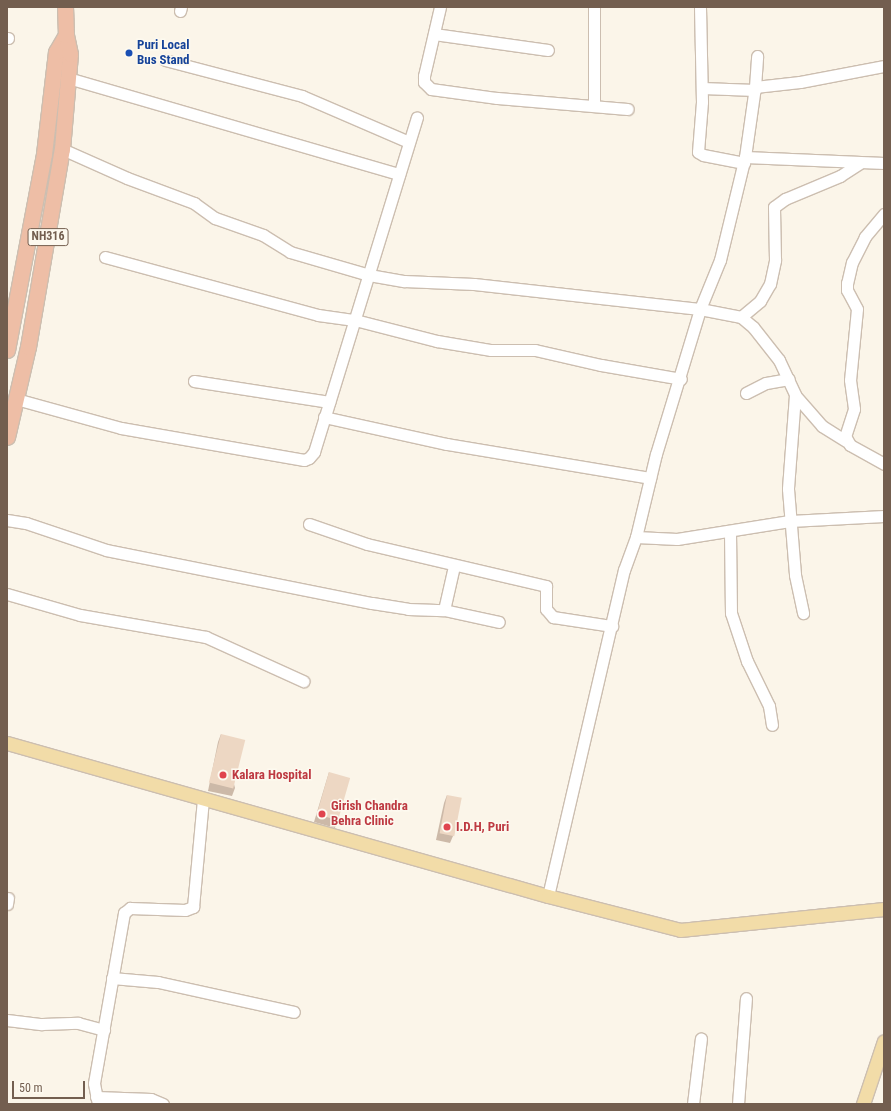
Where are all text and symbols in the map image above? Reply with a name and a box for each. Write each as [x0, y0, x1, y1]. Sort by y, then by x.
place label: Puri Local Bus Stand [137, 38, 190, 69]
marker: Puri Local Bus Stand [124, 48, 134, 58]
road number: NH316 [27, 227, 69, 247]
place label: Kalara Hospital [232, 767, 311, 783]
marker: Kalara Hospital [217, 769, 229, 781]
place label: Girish Chandra Behra Clinic [331, 799, 408, 830]
marker: Girish Chandra Behra Clinic [316, 808, 328, 820]
place label: I.D.H, Puri [456, 819, 509, 835]
marker: I.D.H, Puri [441, 821, 453, 833]
scale bar [14, 1073, 87, 1099]
text: 50 m [19, 1081, 43, 1095]

